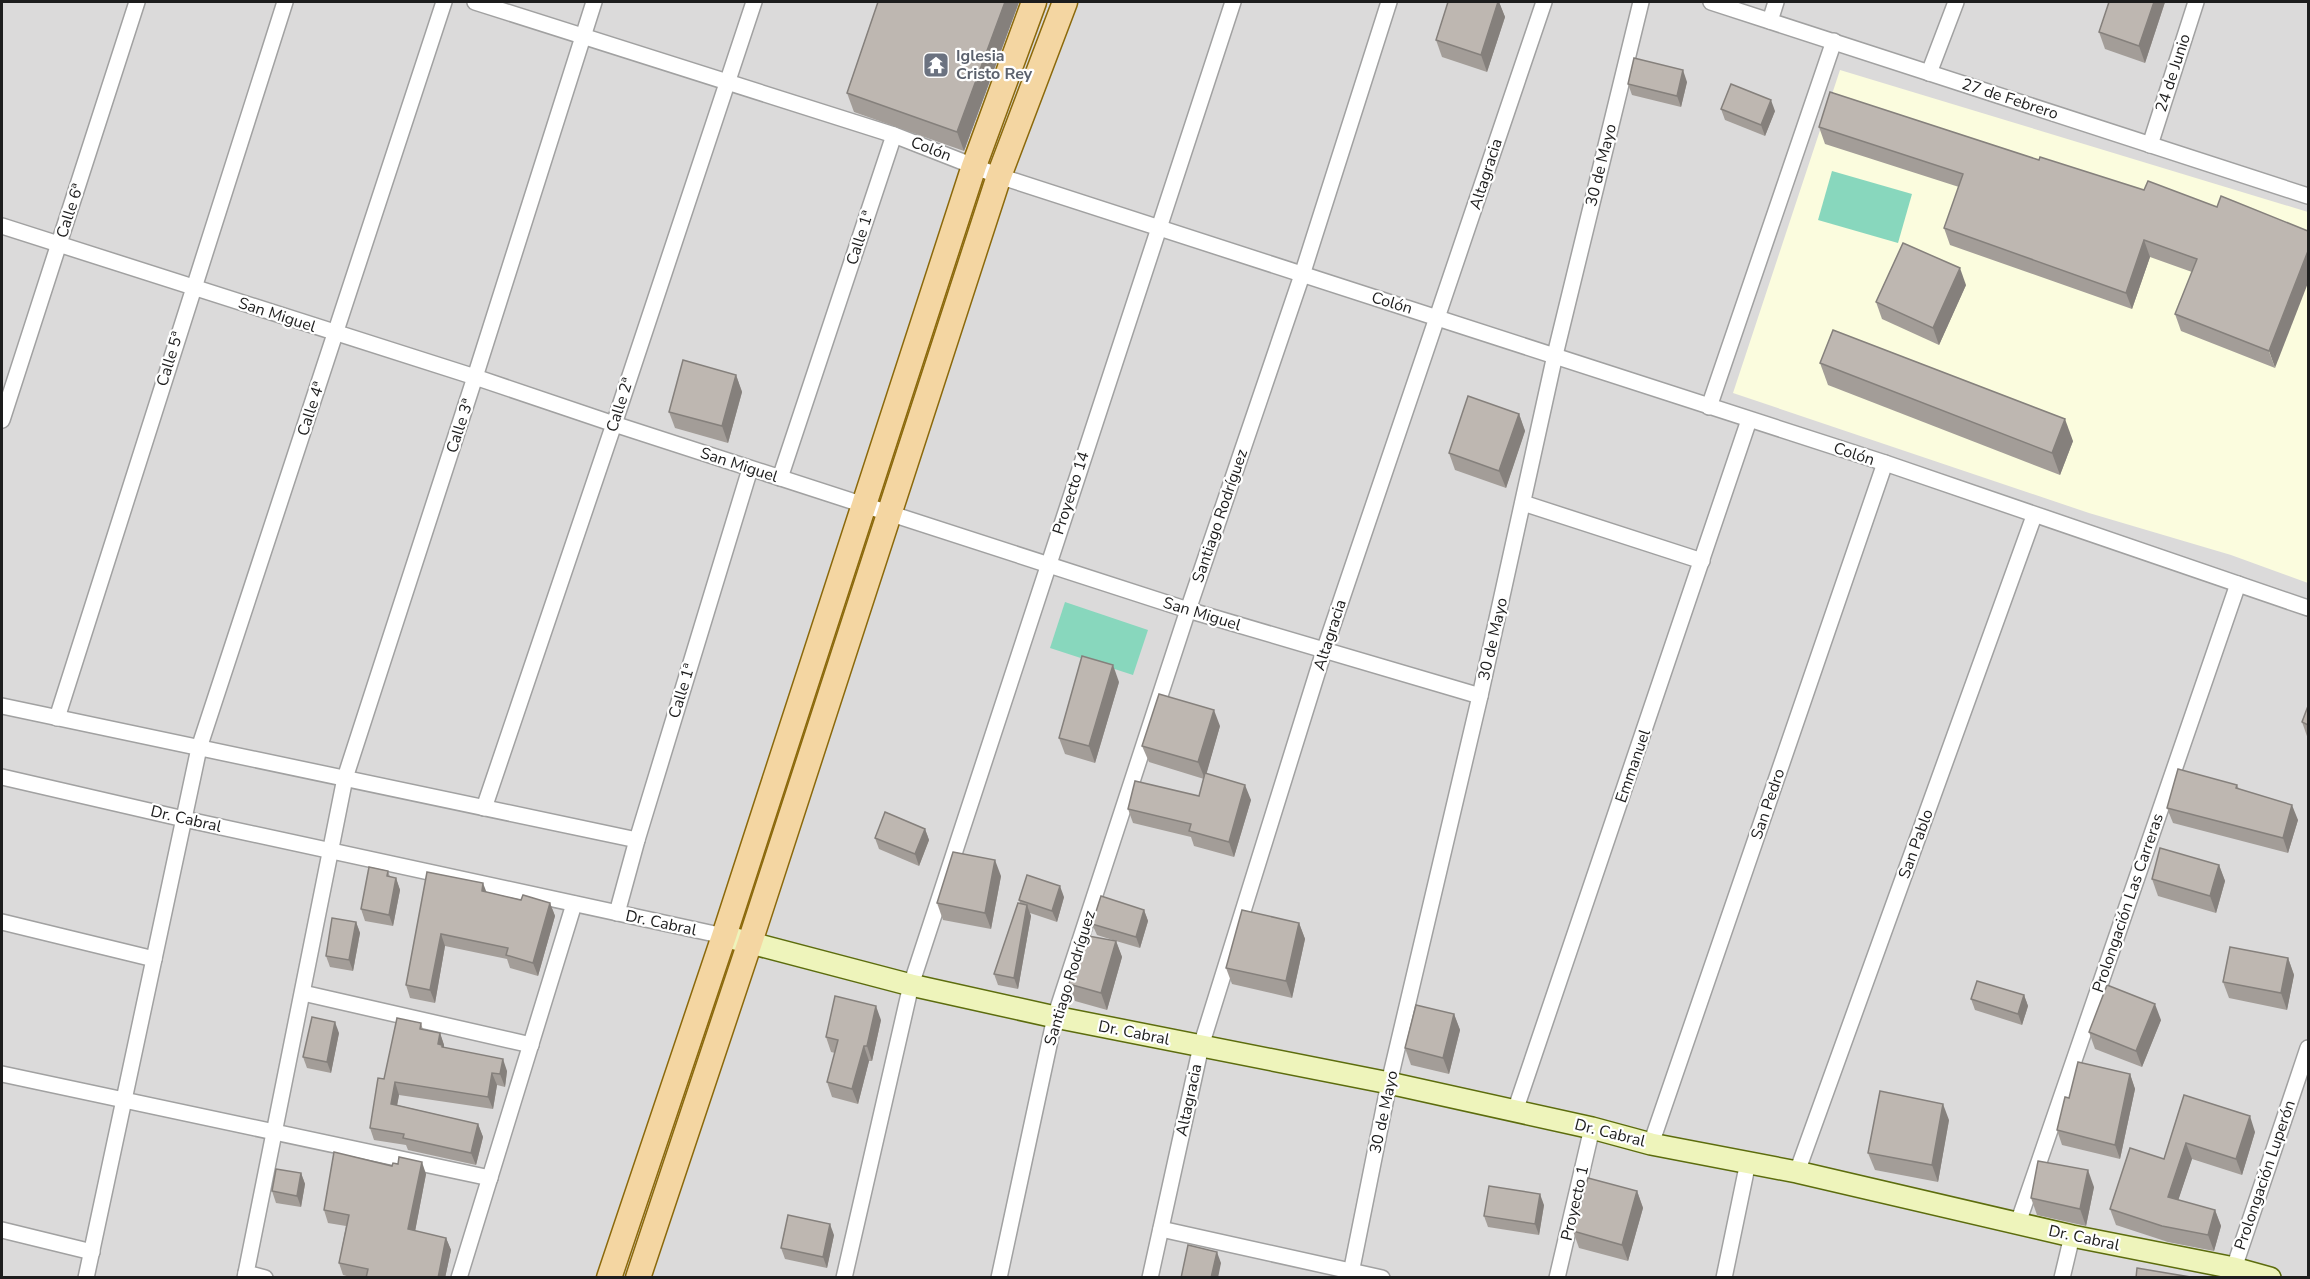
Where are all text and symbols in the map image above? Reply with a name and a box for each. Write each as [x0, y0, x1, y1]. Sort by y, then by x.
street label: 24 de Junio [2150, 31, 2196, 115]
place label: Iglesia Cristo Rey [956, 45, 1033, 85]
temple icon: Iglesia Cristo Rey [921, 50, 951, 80]
street label: 27 de Febrero [1959, 73, 2061, 125]
street label: 30 de Mayo [1580, 121, 1622, 209]
street label: Colón [908, 131, 954, 167]
street label: Altagracia [1464, 136, 1508, 212]
street label: Calle 6ª [51, 181, 89, 241]
street label: Calle 1ª [841, 208, 879, 268]
street label: Colón [1369, 286, 1415, 320]
street label: San Miguel [235, 292, 319, 338]
street label: Calle 5ª [151, 329, 189, 389]
street label: Calle 2ª [601, 375, 639, 435]
street label: Calle 4ª [292, 379, 330, 439]
street label: Calle 3ª [441, 396, 479, 456]
street label: Colón [1831, 437, 1877, 471]
street label: San Miguel [697, 442, 781, 488]
street label: Santiago Rodríguez [1187, 446, 1253, 586]
street label: Proyecto 14 [1047, 448, 1095, 537]
street label: San Miguel [1160, 592, 1244, 636]
street label: 30 de Mayo [1473, 595, 1513, 683]
street label: Altagracia [1308, 597, 1352, 673]
street label: Calle 1ª [663, 661, 701, 721]
street label: Emmanuel [1610, 726, 1656, 806]
street label: San Pedro [1746, 766, 1790, 842]
street label: Dr. Cabral [148, 800, 224, 838]
street label: San Pablo [1893, 806, 1939, 882]
street label: Prolongación Las Carreras [2087, 811, 2169, 995]
street label: Dr. Cabral [623, 905, 699, 941]
street label: Santiago Rodríguez [1039, 908, 1101, 1048]
street label: Dr. Cabral [1096, 1015, 1172, 1051]
street label: Altagracia [1171, 1062, 1207, 1138]
street label: 30 de Mayo [1364, 1068, 1404, 1156]
street label: Prolongación Luperón [2229, 1097, 2301, 1253]
street label: Dr. Cabral [1572, 1114, 1648, 1152]
street label: Proyecto 1 [1556, 1163, 1594, 1243]
street label: Dr. Cabral [2046, 1220, 2122, 1256]

